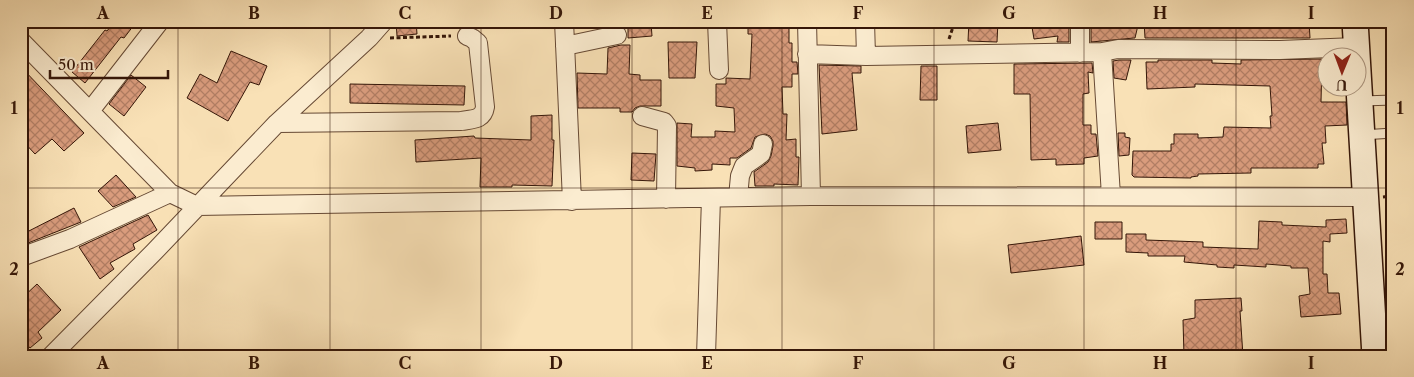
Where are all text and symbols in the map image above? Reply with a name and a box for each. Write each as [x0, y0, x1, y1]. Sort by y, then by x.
text: A [96, 3, 110, 23]
text: B [248, 3, 260, 23]
text: C [399, 3, 411, 23]
text: D [549, 3, 563, 23]
text: E [701, 3, 713, 23]
text: F [853, 3, 864, 23]
text: G [1002, 3, 1016, 23]
text: H [1153, 3, 1167, 23]
text: I [1308, 3, 1315, 23]
scale bar [50, 48, 168, 80]
north arrow [1316, 48, 1366, 98]
text: 50 m [58, 55, 94, 74]
text: U [1335, 76, 1348, 94]
text: 1 [10, 98, 18, 118]
text: 1 [1396, 98, 1404, 118]
text: 2 [9, 259, 19, 279]
text: 2 [1395, 259, 1405, 279]
text: A [96, 353, 110, 373]
text: B [248, 353, 260, 373]
text: C [399, 353, 411, 373]
text: D [549, 353, 563, 373]
text: E [701, 353, 713, 373]
text: F [853, 353, 864, 373]
text: G [1002, 353, 1016, 373]
text: H [1153, 353, 1167, 373]
text: I [1308, 353, 1315, 373]

